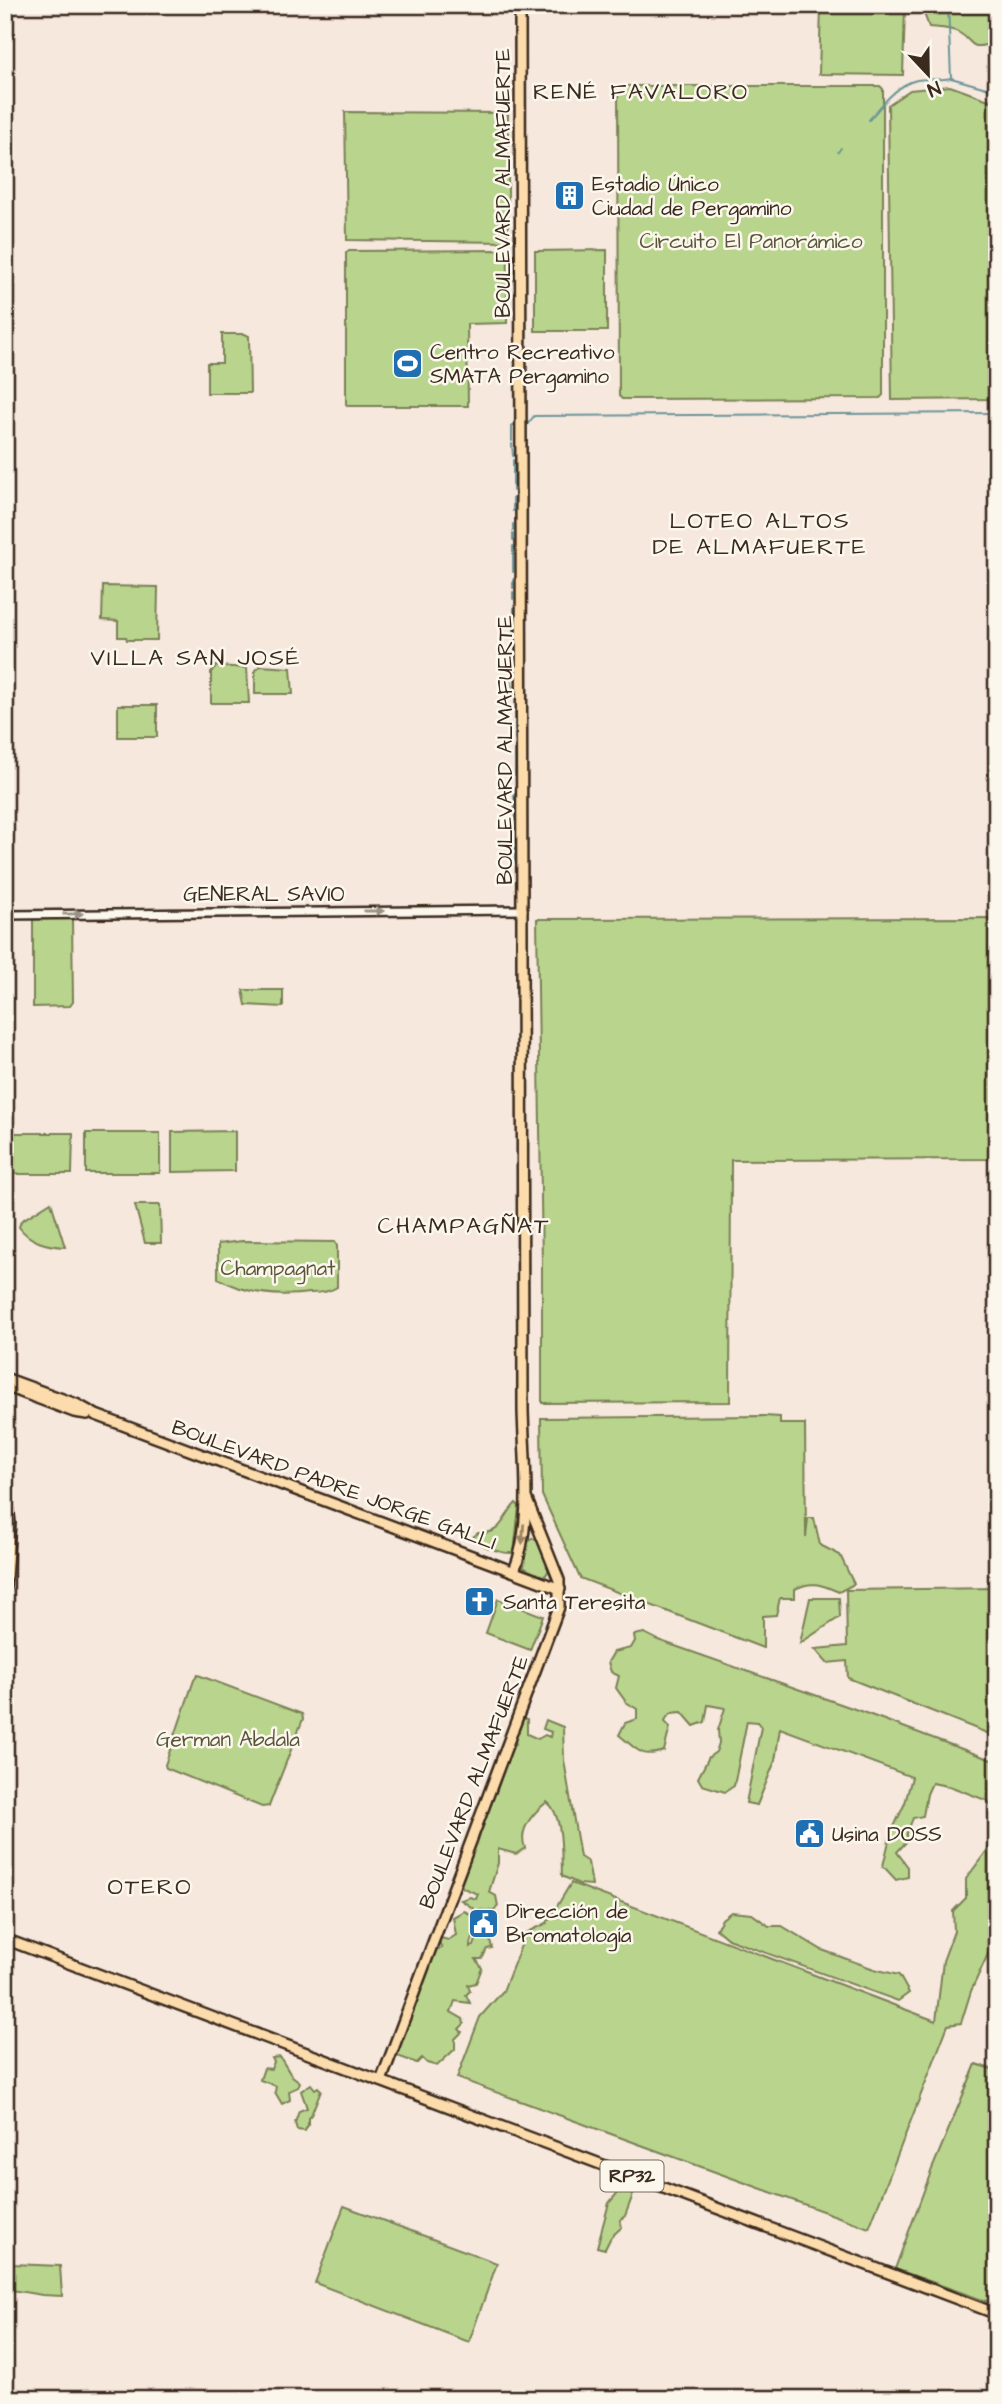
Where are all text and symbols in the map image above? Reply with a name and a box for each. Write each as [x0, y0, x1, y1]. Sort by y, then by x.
north arrow [894, 38, 964, 108]
street label: BOULEVARD ALMAFUERTE [489, 48, 518, 318]
text: N [923, 74, 944, 103]
district label: RENÉ FAVALORO [533, 76, 749, 108]
place label: Estadio Único Ciudad de Pergamino [592, 170, 792, 225]
building icon: Estadio Único Ciudad de Pergamino [552, 179, 586, 213]
park label: Circuito El Panorámico [640, 227, 863, 256]
place label: Centro Recreativo SMATA Pergamino [430, 338, 615, 393]
sports icon: Centro Recreativo SMATA Pergamino [390, 347, 424, 381]
district label: LOTEO ALTOS DE ALMAFUERTE [653, 505, 867, 563]
street label: BOULEVARD ALMAFUERTE [491, 615, 520, 885]
district label: VILLA SAN JOSÉ [91, 642, 301, 674]
street label: GENERAL SAVIO [183, 880, 345, 909]
one-way arrow [364, 905, 386, 917]
one-way arrow [63, 908, 85, 920]
district label: CHAMPAGÑAT [378, 1210, 550, 1242]
park label: Champagnat [220, 1254, 336, 1285]
street label: BOULEVARD PADRE JORGE GALLI [168, 1413, 500, 1557]
one-way arrow [517, 1523, 528, 1545]
church icon: Santa Teresita [463, 1585, 497, 1619]
place label: Santa Teresita [503, 1588, 646, 1617]
street label: BOULEVARD ALMAFUERTE [412, 1651, 536, 1913]
park label: German Abdala [156, 1725, 300, 1754]
public building icon: Usina DOSS [792, 1817, 826, 1851]
place label: Usina DOSS [832, 1820, 942, 1849]
district label: OTERO [107, 1871, 193, 1903]
place label: Dirección de Bromatología [506, 1897, 632, 1952]
public building icon: Dirección de Bromatología [466, 1906, 500, 1940]
road number: RP32 [600, 2160, 664, 2192]

